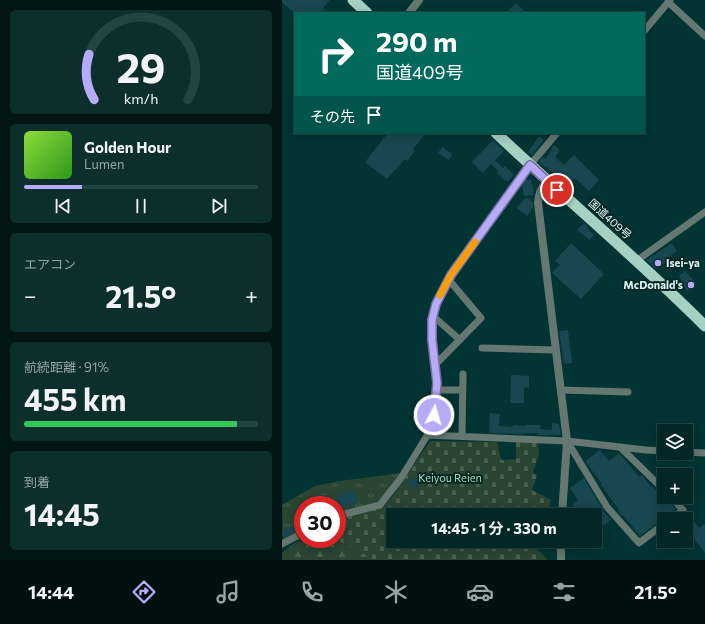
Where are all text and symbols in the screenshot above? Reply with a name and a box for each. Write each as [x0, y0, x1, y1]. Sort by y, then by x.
text: 290 m [376, 24, 457, 58]
icon: right [310, 28, 362, 80]
text: 29 [116, 41, 166, 92]
text: 国道409号 [376, 61, 463, 83]
text: km/h [124, 89, 158, 107]
icon: arrive [363, 104, 385, 126]
text: その先 [310, 107, 355, 125]
text: Golden Hour [84, 138, 171, 156]
text: Lumen [84, 156, 124, 172]
pin [540, 173, 574, 207]
icon: arrive [546, 179, 568, 201]
icon: previous [52, 195, 74, 217]
icon: pause [130, 195, 152, 217]
icon: next [208, 195, 230, 217]
street label: 国道409号 [586, 196, 635, 241]
text: エアコン [24, 256, 76, 272]
place label: Isei-ya [666, 256, 700, 269]
marker: Isei-ya [653, 258, 663, 268]
text: 21.5° [105, 277, 176, 314]
place label: McDonald's [623, 278, 683, 291]
marker: McDonald's [686, 280, 696, 290]
text: − [24, 282, 37, 309]
text: + [245, 282, 258, 309]
text: 航続距離 · 91% [24, 359, 109, 375]
text: 455 km [24, 380, 127, 417]
position arrow [413, 394, 455, 436]
map controls [657, 424, 693, 548]
button: layers [657, 424, 693, 460]
button: + [657, 468, 693, 504]
park label: Keiyou Reien [418, 471, 482, 484]
text: 到着 [24, 474, 50, 490]
text: 14:45 [24, 495, 100, 532]
speed limit sign: 30 [294, 496, 346, 548]
button: − [657, 512, 693, 548]
text: 14:45 · 1 分 · 330 m [431, 519, 557, 537]
icon: directions [130, 578, 158, 606]
icon: music [214, 578, 242, 606]
icon: phone [298, 578, 326, 606]
icon: climate [382, 578, 410, 606]
icon: car [466, 578, 494, 606]
icon: filters [550, 578, 578, 606]
text: 14:44 [28, 581, 74, 603]
text: 21.5° [634, 581, 677, 603]

